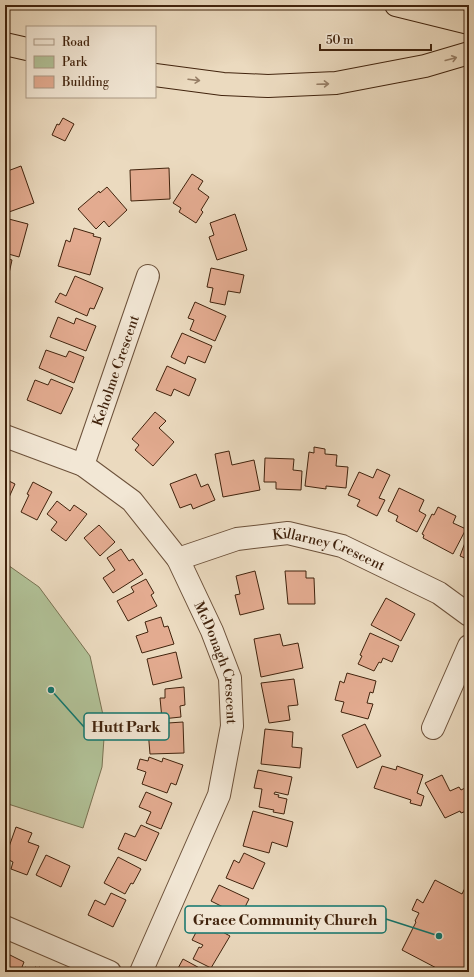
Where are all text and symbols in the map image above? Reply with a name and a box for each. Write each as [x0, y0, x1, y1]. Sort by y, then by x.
legend [26, 26, 156, 98]
scale bar [320, 26, 431, 52]
text: 50 m [326, 33, 354, 48]
text: Road [62, 35, 90, 50]
one-way arrow [444, 54, 457, 62]
text: Park [62, 55, 88, 70]
text: Building [61, 75, 110, 90]
one-way arrow [187, 77, 200, 84]
one-way arrow [316, 80, 329, 87]
street label: Keholme Crescent [89, 313, 144, 429]
street label: Killarney Crescent [272, 525, 388, 575]
street label: McDonagh Crescent [189, 599, 240, 725]
callout: Hutt Park [84, 713, 169, 740]
text: Hutt Park [91, 718, 161, 737]
callout: Grace Community Church [185, 906, 386, 933]
text: Grace Community Church [193, 911, 378, 930]

